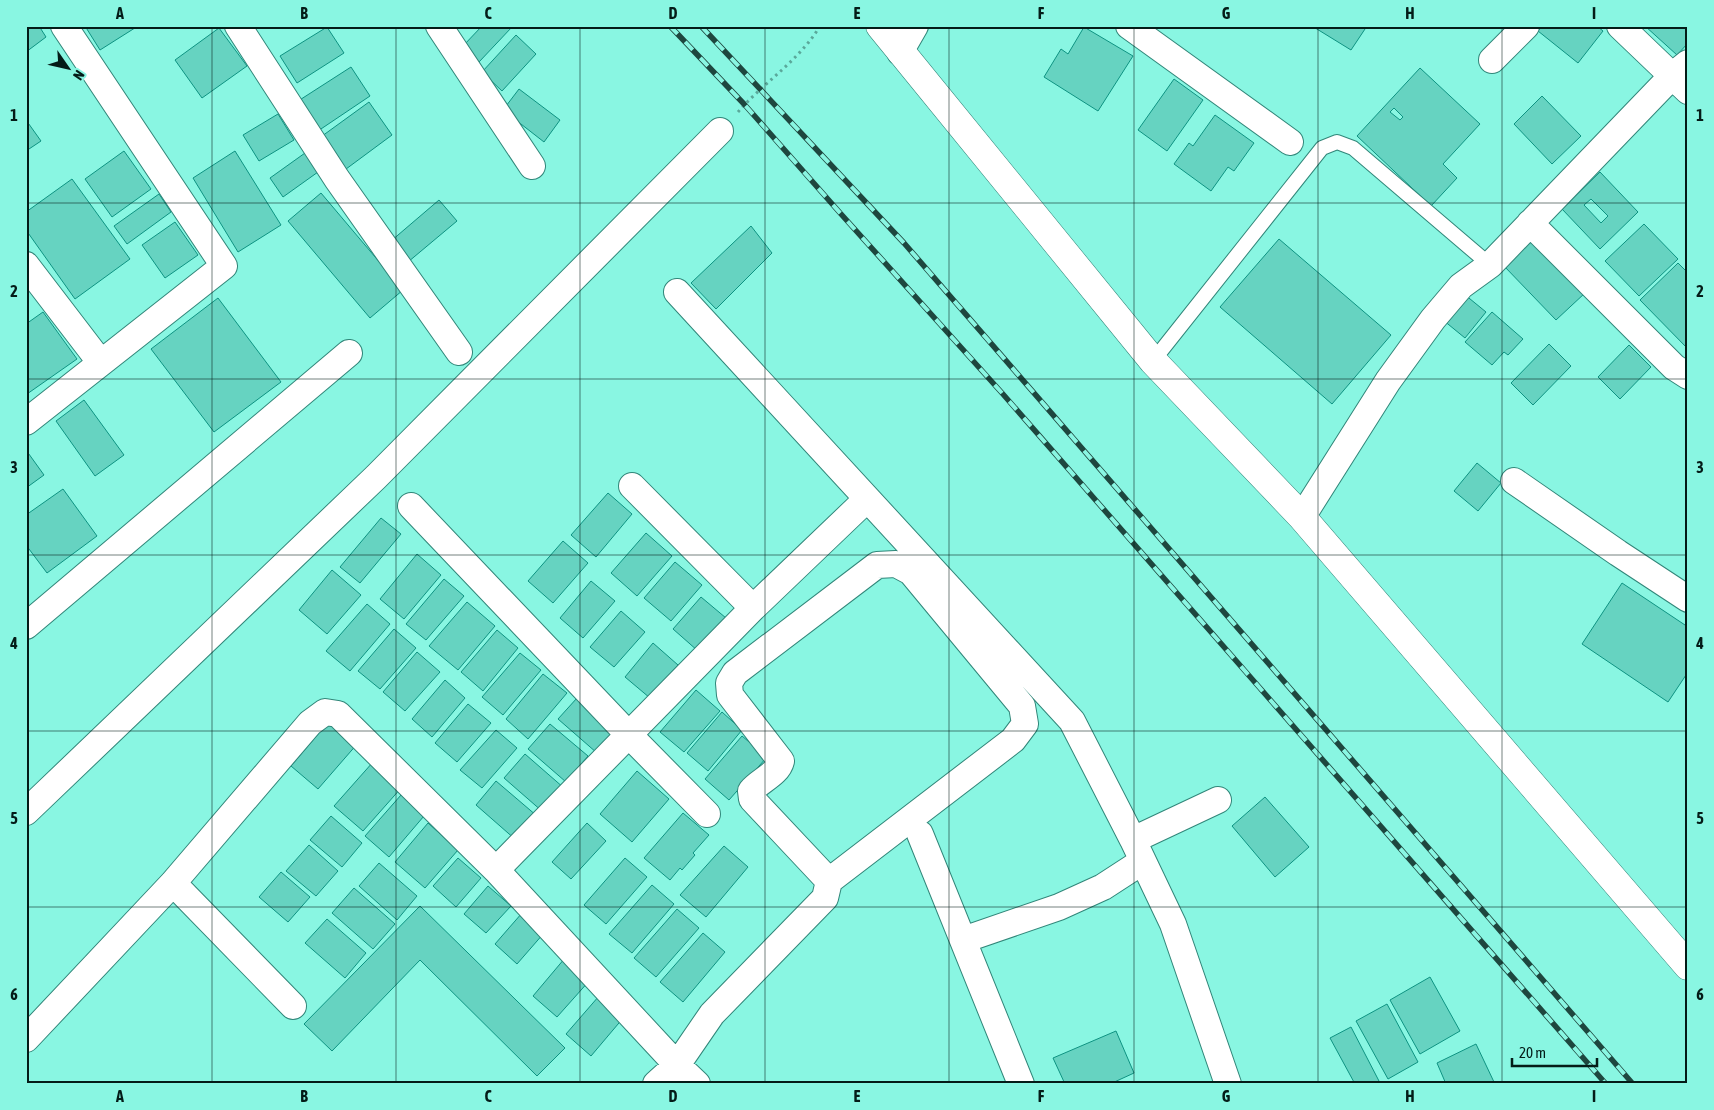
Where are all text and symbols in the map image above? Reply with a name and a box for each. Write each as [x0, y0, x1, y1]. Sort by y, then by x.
text: A [115, 4, 124, 22]
text: B [300, 4, 308, 22]
text: C [484, 4, 492, 22]
text: D [669, 4, 678, 22]
text: E [854, 4, 861, 22]
text: F [1038, 4, 1045, 22]
text: G [1222, 4, 1231, 22]
text: H [1405, 4, 1415, 22]
text: I [1592, 4, 1596, 22]
north arrow [42, 42, 92, 92]
text: N [70, 67, 88, 83]
text: 1 [10, 106, 18, 124]
text: 1 [1696, 106, 1704, 124]
text: 2 [10, 282, 18, 300]
text: 2 [1696, 282, 1704, 300]
text: 3 [10, 458, 18, 476]
text: 3 [1696, 458, 1704, 476]
text: 4 [9, 634, 18, 652]
text: 4 [1695, 634, 1704, 652]
text: 5 [10, 809, 18, 827]
text: 5 [1696, 809, 1704, 827]
text: 6 [10, 985, 18, 1003]
text: 6 [1696, 985, 1704, 1003]
scale bar [1512, 1035, 1596, 1067]
text: 20 m [1519, 1044, 1546, 1061]
text: A [115, 1087, 124, 1105]
text: B [300, 1087, 308, 1105]
text: C [484, 1087, 492, 1105]
text: D [669, 1087, 678, 1105]
text: E [854, 1087, 861, 1105]
text: F [1038, 1087, 1045, 1105]
text: G [1222, 1087, 1231, 1105]
text: H [1405, 1087, 1415, 1105]
text: I [1592, 1087, 1596, 1105]

